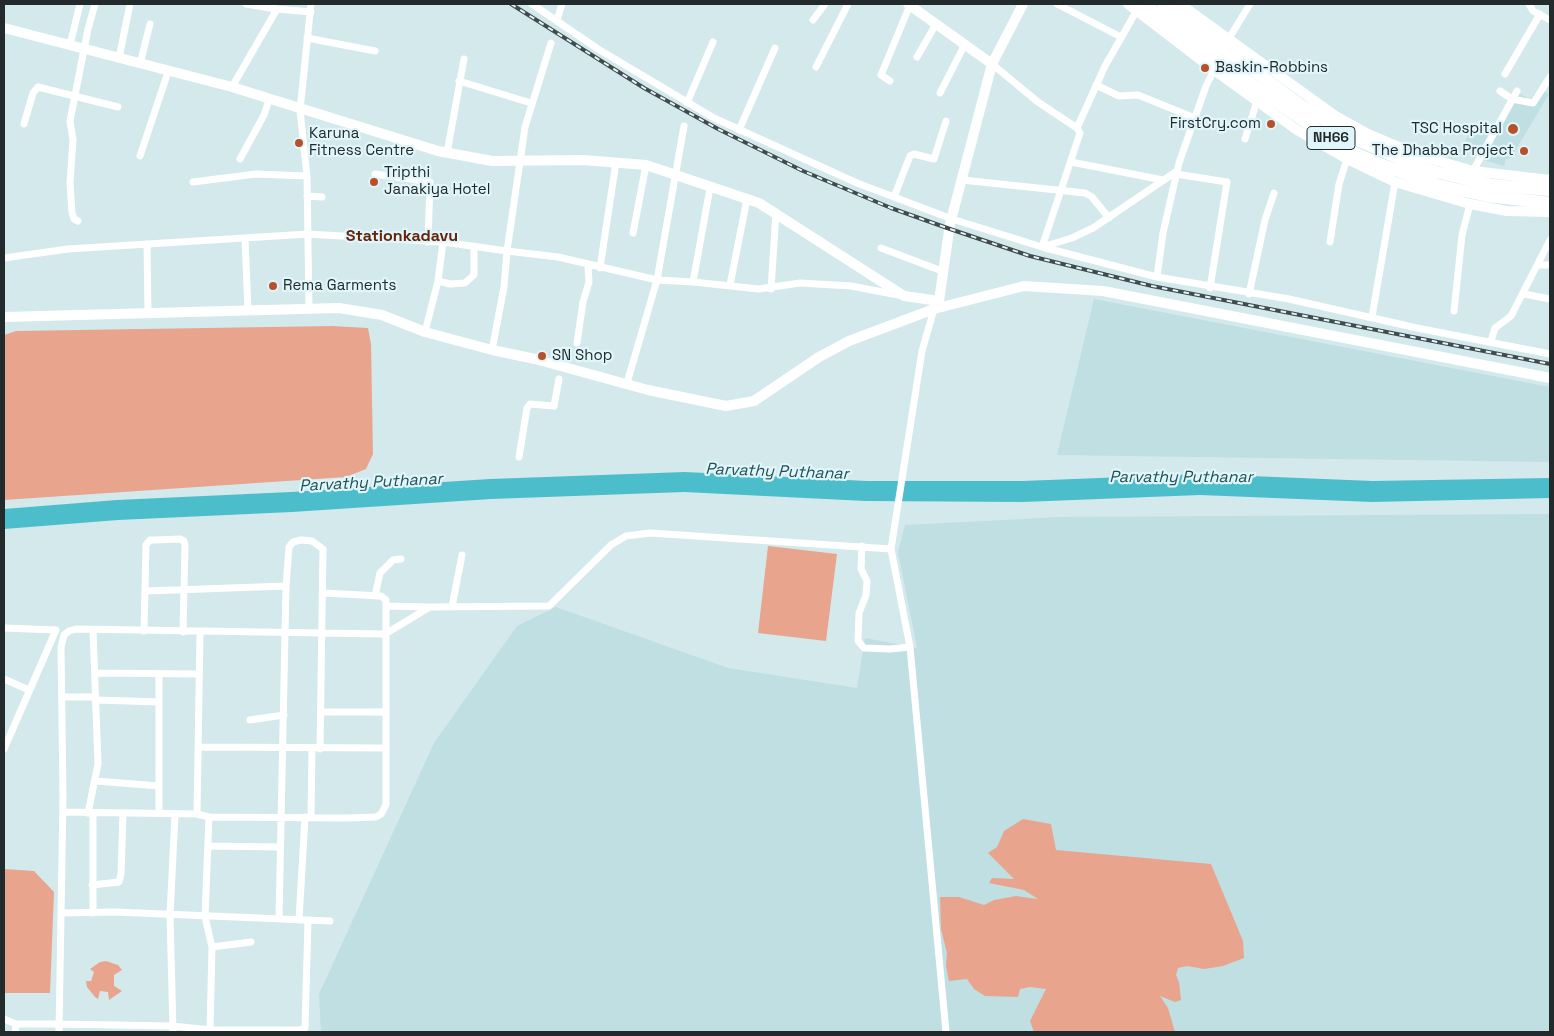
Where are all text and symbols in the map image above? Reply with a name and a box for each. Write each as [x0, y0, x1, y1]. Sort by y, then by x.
place label: Baskin-Robbins [1215, 59, 1328, 77]
marker: Baskin-Robbins [1199, 62, 1211, 74]
place label: FirstCry.com [1170, 115, 1261, 133]
marker: FirstCry.com [1265, 118, 1277, 130]
place label: TSC Hospital [1411, 120, 1502, 138]
marker: TSC Hospital [1506, 122, 1520, 136]
place label: Karuna Fitness Centre [309, 125, 414, 160]
road number: NH66 [1307, 126, 1355, 150]
marker: Karuna Fitness Centre [293, 137, 305, 149]
place label: The Dhabba Project [1372, 142, 1514, 160]
marker: The Dhabba Project [1518, 145, 1530, 157]
place label: Tripthi Janakiya Hotel [384, 164, 490, 199]
marker: Tripthi Janakiya Hotel [368, 176, 380, 188]
district label: Stationkadavu [346, 227, 458, 247]
place label: Rema Garments [283, 277, 396, 295]
marker: Rema Garments [267, 280, 279, 292]
place label: SN Shop [552, 347, 612, 365]
marker: SN Shop [536, 350, 548, 362]
water label: Parvathy Puthanar [705, 460, 849, 484]
water label: Parvathy Puthanar [1109, 468, 1253, 488]
water label: Parvathy Puthanar [299, 470, 443, 496]

